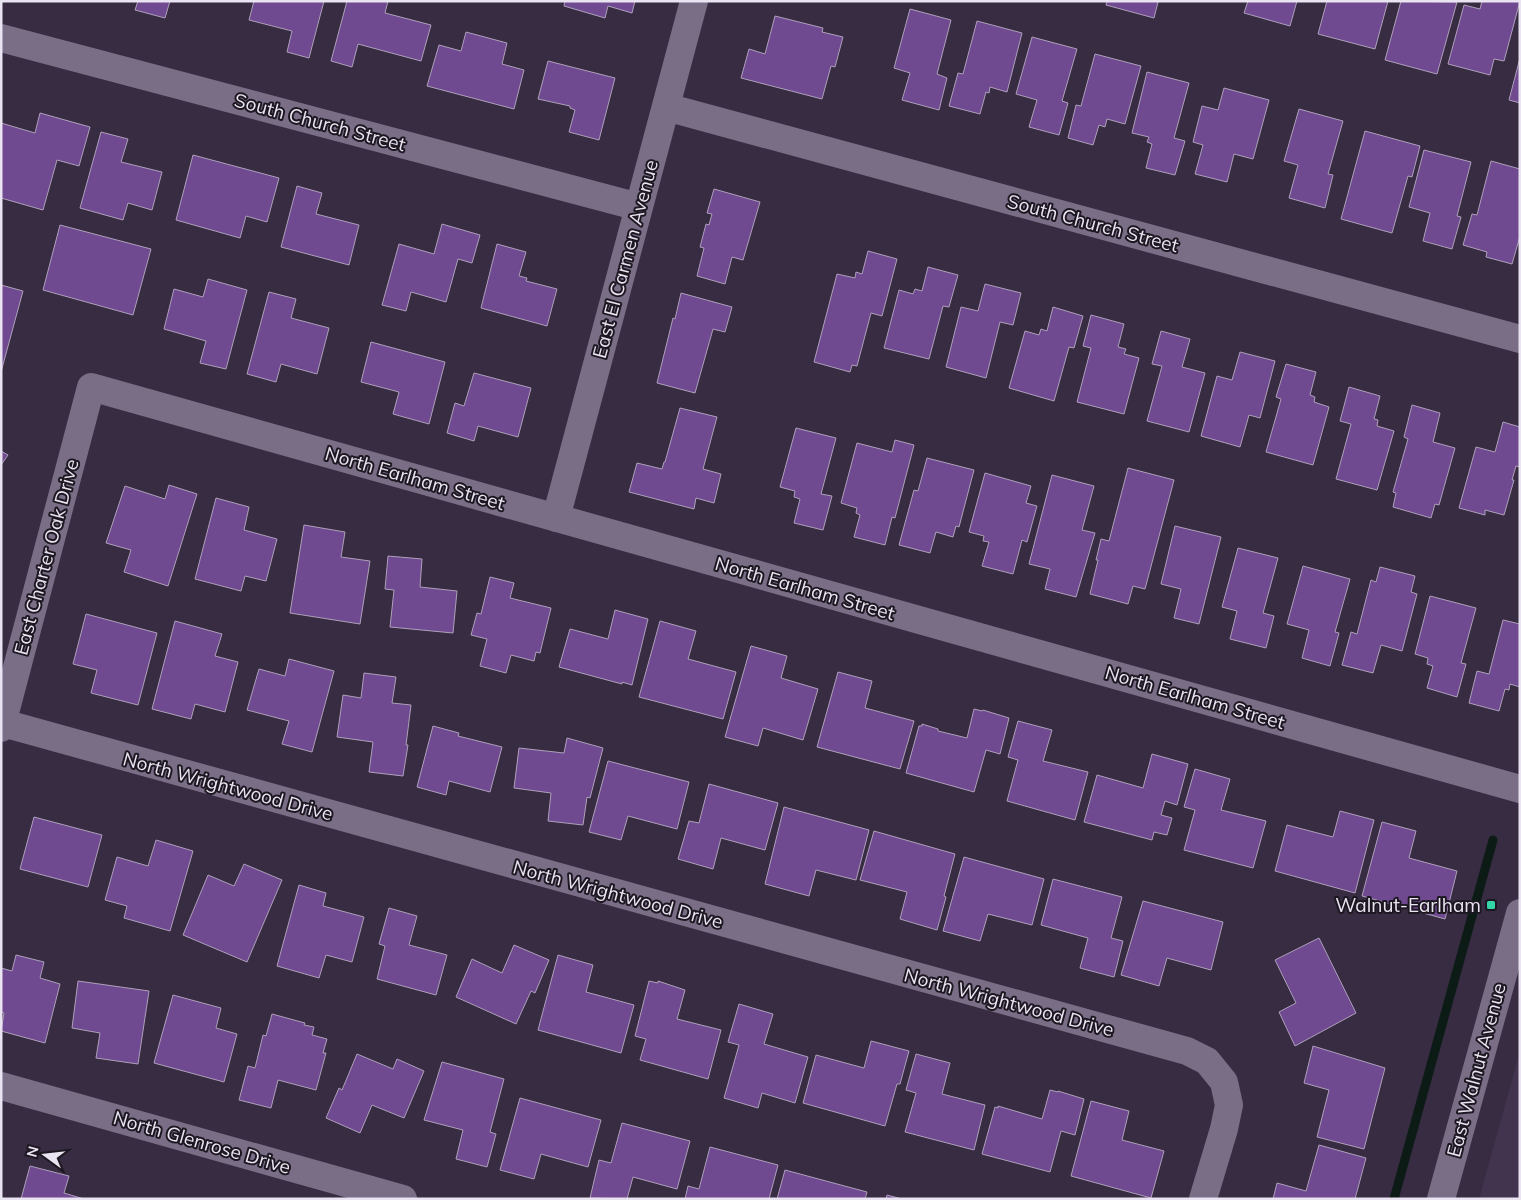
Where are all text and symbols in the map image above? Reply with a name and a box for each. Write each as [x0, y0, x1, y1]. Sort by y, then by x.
street label: South Church Street [232, 88, 409, 156]
street label: East El Carmen Avenue [587, 157, 663, 361]
street label: South Church Street [1005, 189, 1182, 257]
street label: North Earlham Street [322, 441, 508, 515]
street label: East Charter Oak Drive [8, 456, 84, 658]
street label: North Earlham Street [712, 551, 898, 625]
street label: North Earlham Street [1102, 660, 1288, 734]
street label: North Wrightwood Drive [120, 746, 336, 826]
street label: North Wrightwood Drive [510, 854, 726, 934]
place label: Walnut-Earlham [1335, 893, 1481, 917]
marker: Walnut-Earlham [1485, 899, 1497, 911]
street label: North Wrightwood Drive [901, 962, 1117, 1042]
street label: East Walnut Avenue [1441, 980, 1511, 1160]
street label: North Glenrose Drive [111, 1105, 293, 1179]
north arrow [20, 1130, 70, 1180]
text: N [22, 1144, 43, 1159]

